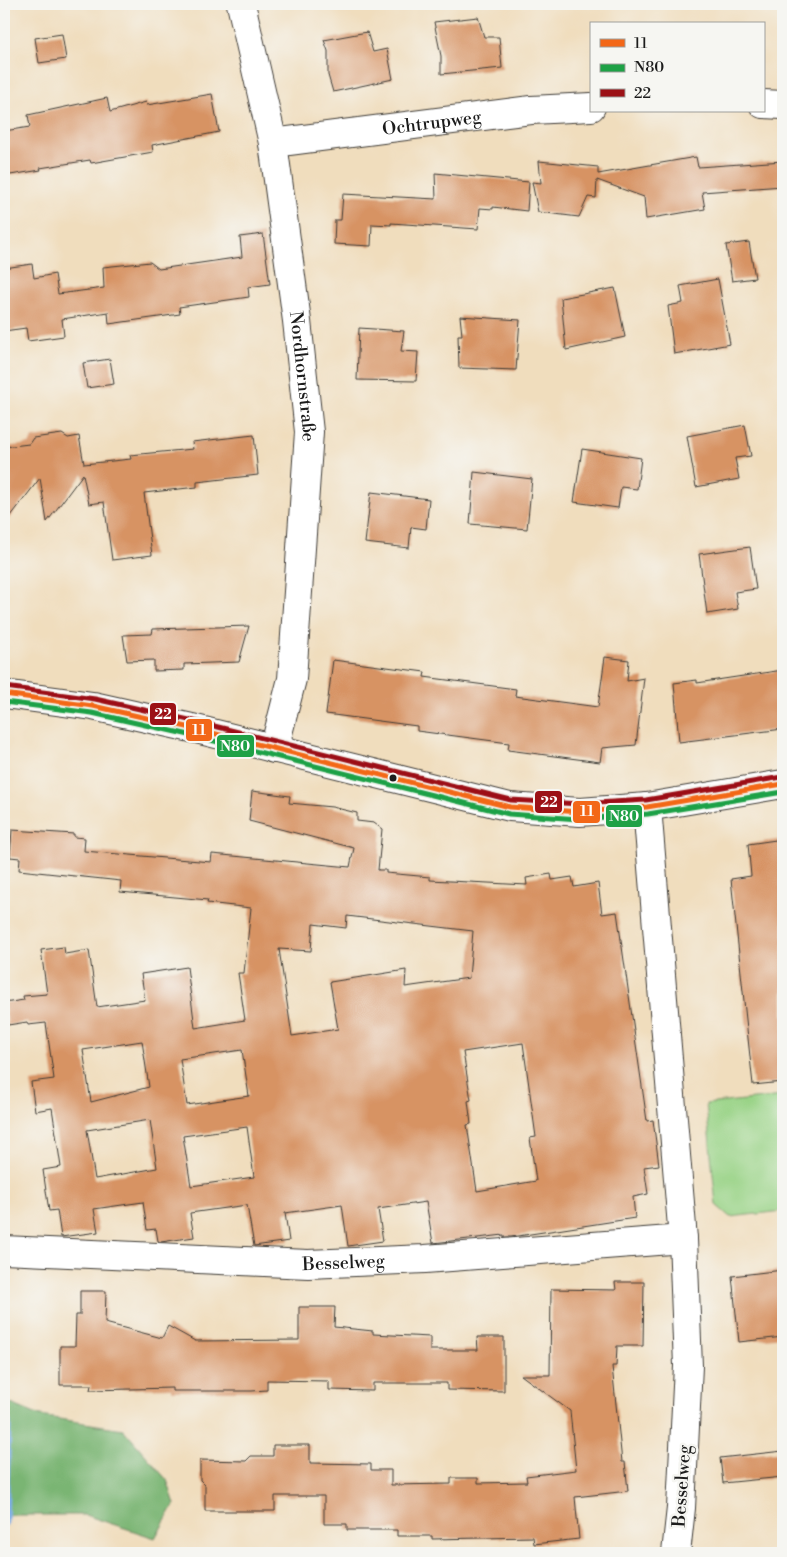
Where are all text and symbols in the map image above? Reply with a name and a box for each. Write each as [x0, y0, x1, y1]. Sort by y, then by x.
legend [590, 22, 764, 112]
text: 11 [634, 34, 648, 53]
text: N80 [634, 58, 664, 77]
text: 22 [634, 84, 651, 103]
street label: Ochtrupweg [381, 105, 483, 140]
street label: Nordhornstraße [284, 310, 321, 443]
line badge: 22 [149, 702, 177, 726]
text: 22 [154, 706, 172, 724]
line badge: 11 [185, 718, 213, 742]
text: 11 [192, 722, 206, 740]
line badge: N80 [216, 734, 255, 758]
text: N80 [220, 738, 250, 756]
unlabelled marker [388, 773, 398, 783]
line badge: 22 [534, 790, 563, 814]
text: 22 [540, 794, 558, 812]
line badge: 11 [572, 800, 601, 824]
text: 11 [580, 803, 594, 821]
line badge: N80 [605, 804, 643, 828]
text: N80 [609, 808, 639, 826]
street label: Besselweg [301, 1249, 386, 1276]
street label: Besselweg [668, 1443, 696, 1529]

